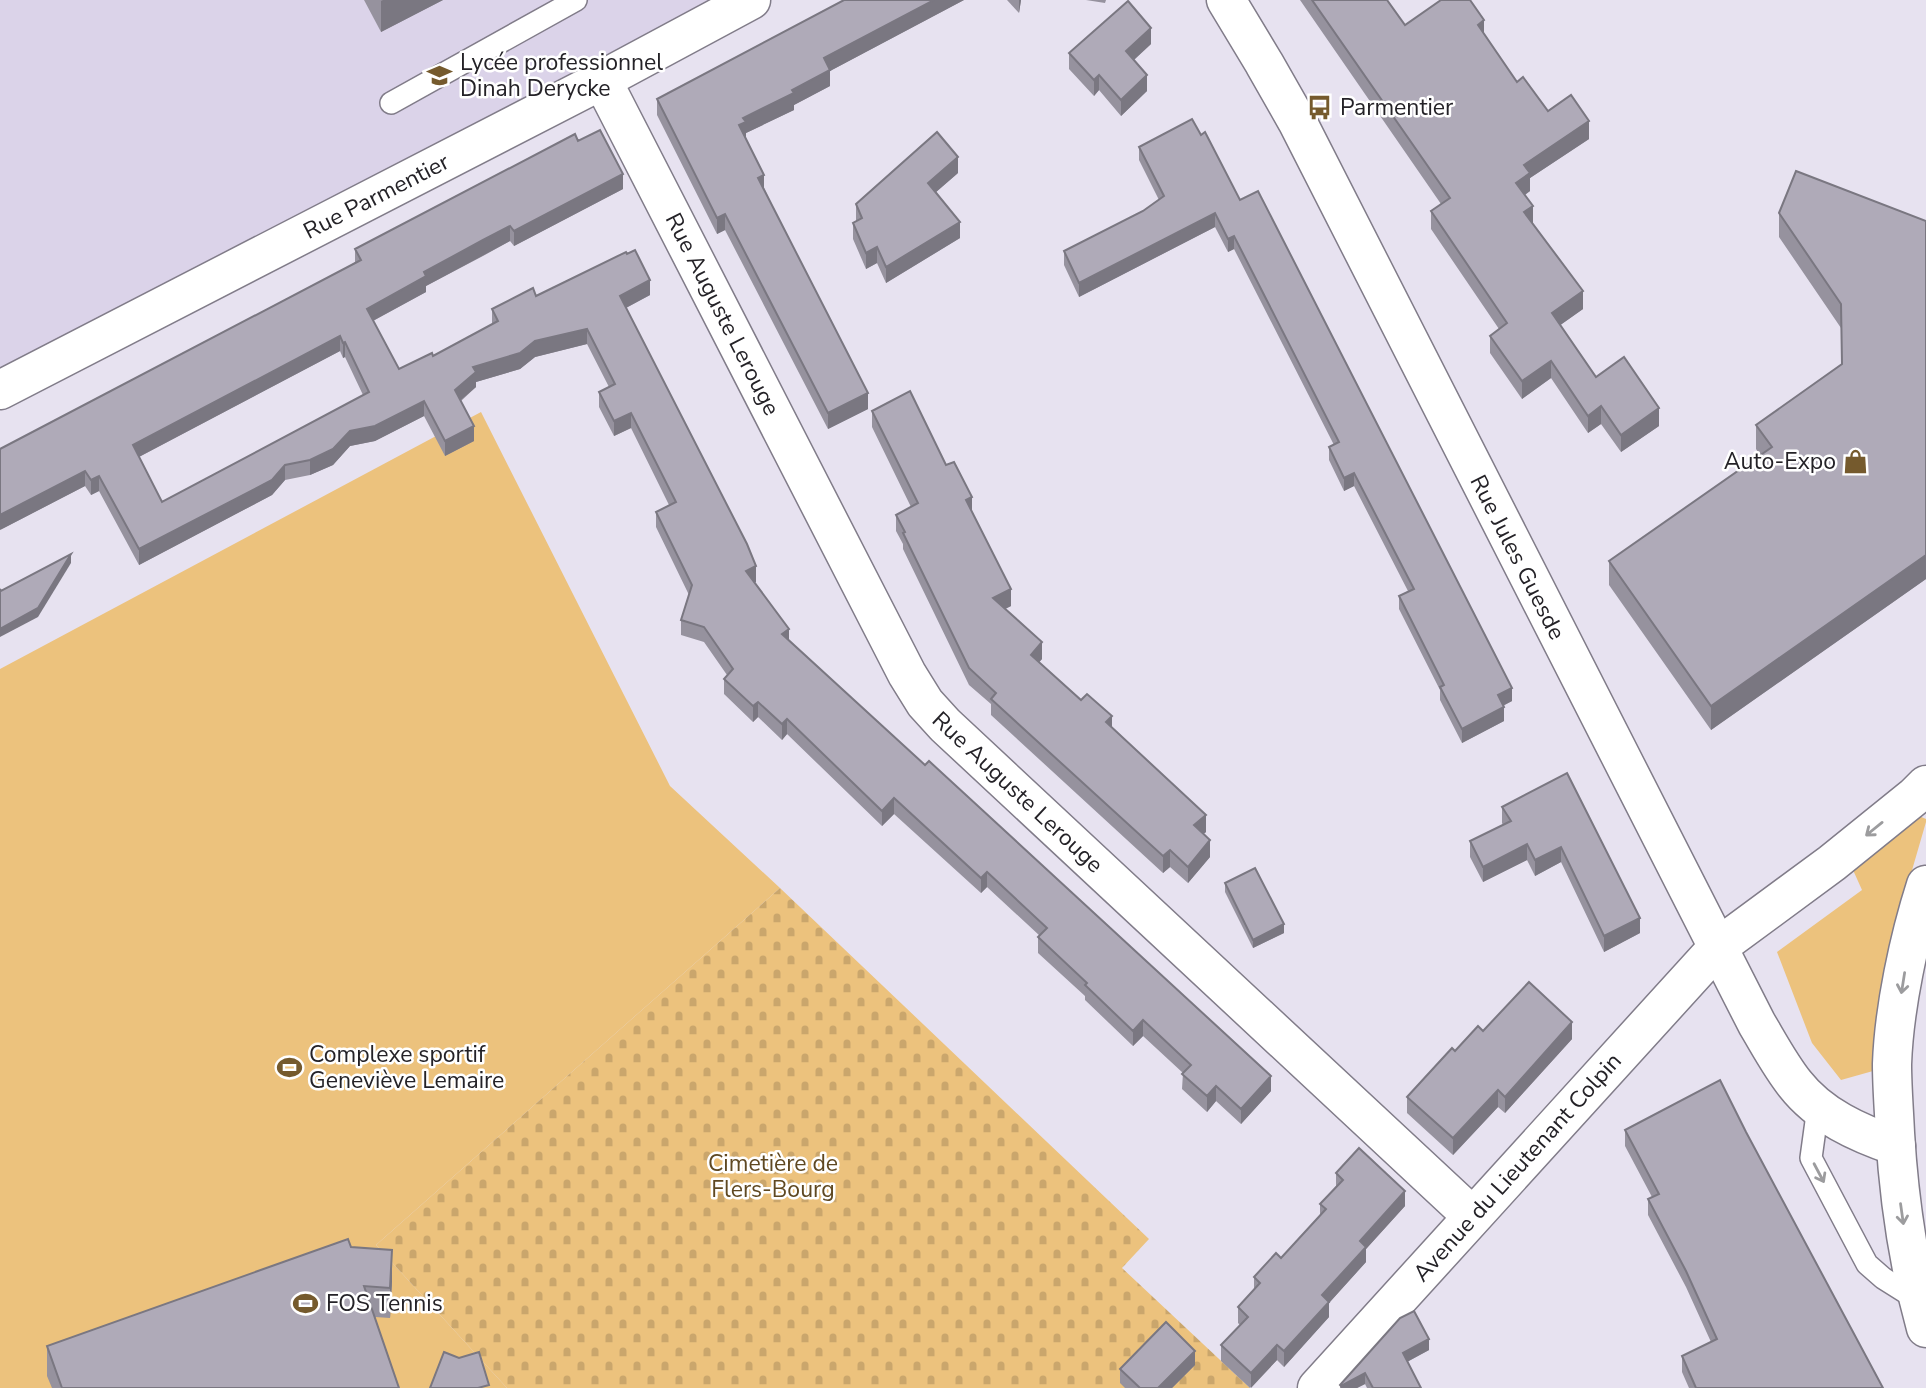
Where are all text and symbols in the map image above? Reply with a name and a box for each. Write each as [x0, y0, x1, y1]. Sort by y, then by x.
place label: Lycée professionnel Dinah Derycke [460, 47, 663, 104]
school or university icon: Lycée professionnel Dinah Derycke [426, 61, 454, 89]
place label: Parmentier [1340, 92, 1454, 123]
bus stop icon: Parmentier [1306, 93, 1334, 121]
street label: Rue Parmentier [298, 146, 455, 247]
street label: Rue Auguste Lerouge [658, 208, 787, 421]
place label: Auto-Expo [1724, 446, 1836, 477]
shop icon: Auto-Expo [1842, 447, 1870, 475]
street label: Rue Jules Guesde [1463, 469, 1573, 645]
street label: Rue Auguste Lerouge [925, 705, 1110, 880]
one-way arrow [1865, 822, 1883, 837]
one-way arrow [1896, 971, 1909, 994]
place label: Complexe sportif Geneviève Lemaire [309, 1039, 504, 1096]
street label: Avenue du Lieutenant Colpin [1406, 1046, 1629, 1288]
sports icon: Complexe sportif Geneviève Lemaire [275, 1053, 303, 1081]
park label: Cimetière de Flers-Bourg [708, 1148, 838, 1205]
one-way arrow [1813, 1162, 1827, 1183]
one-way arrow [1896, 1202, 1909, 1224]
place label: FOS Tennis [326, 1288, 443, 1319]
sports icon: FOS Tennis [292, 1289, 320, 1317]

